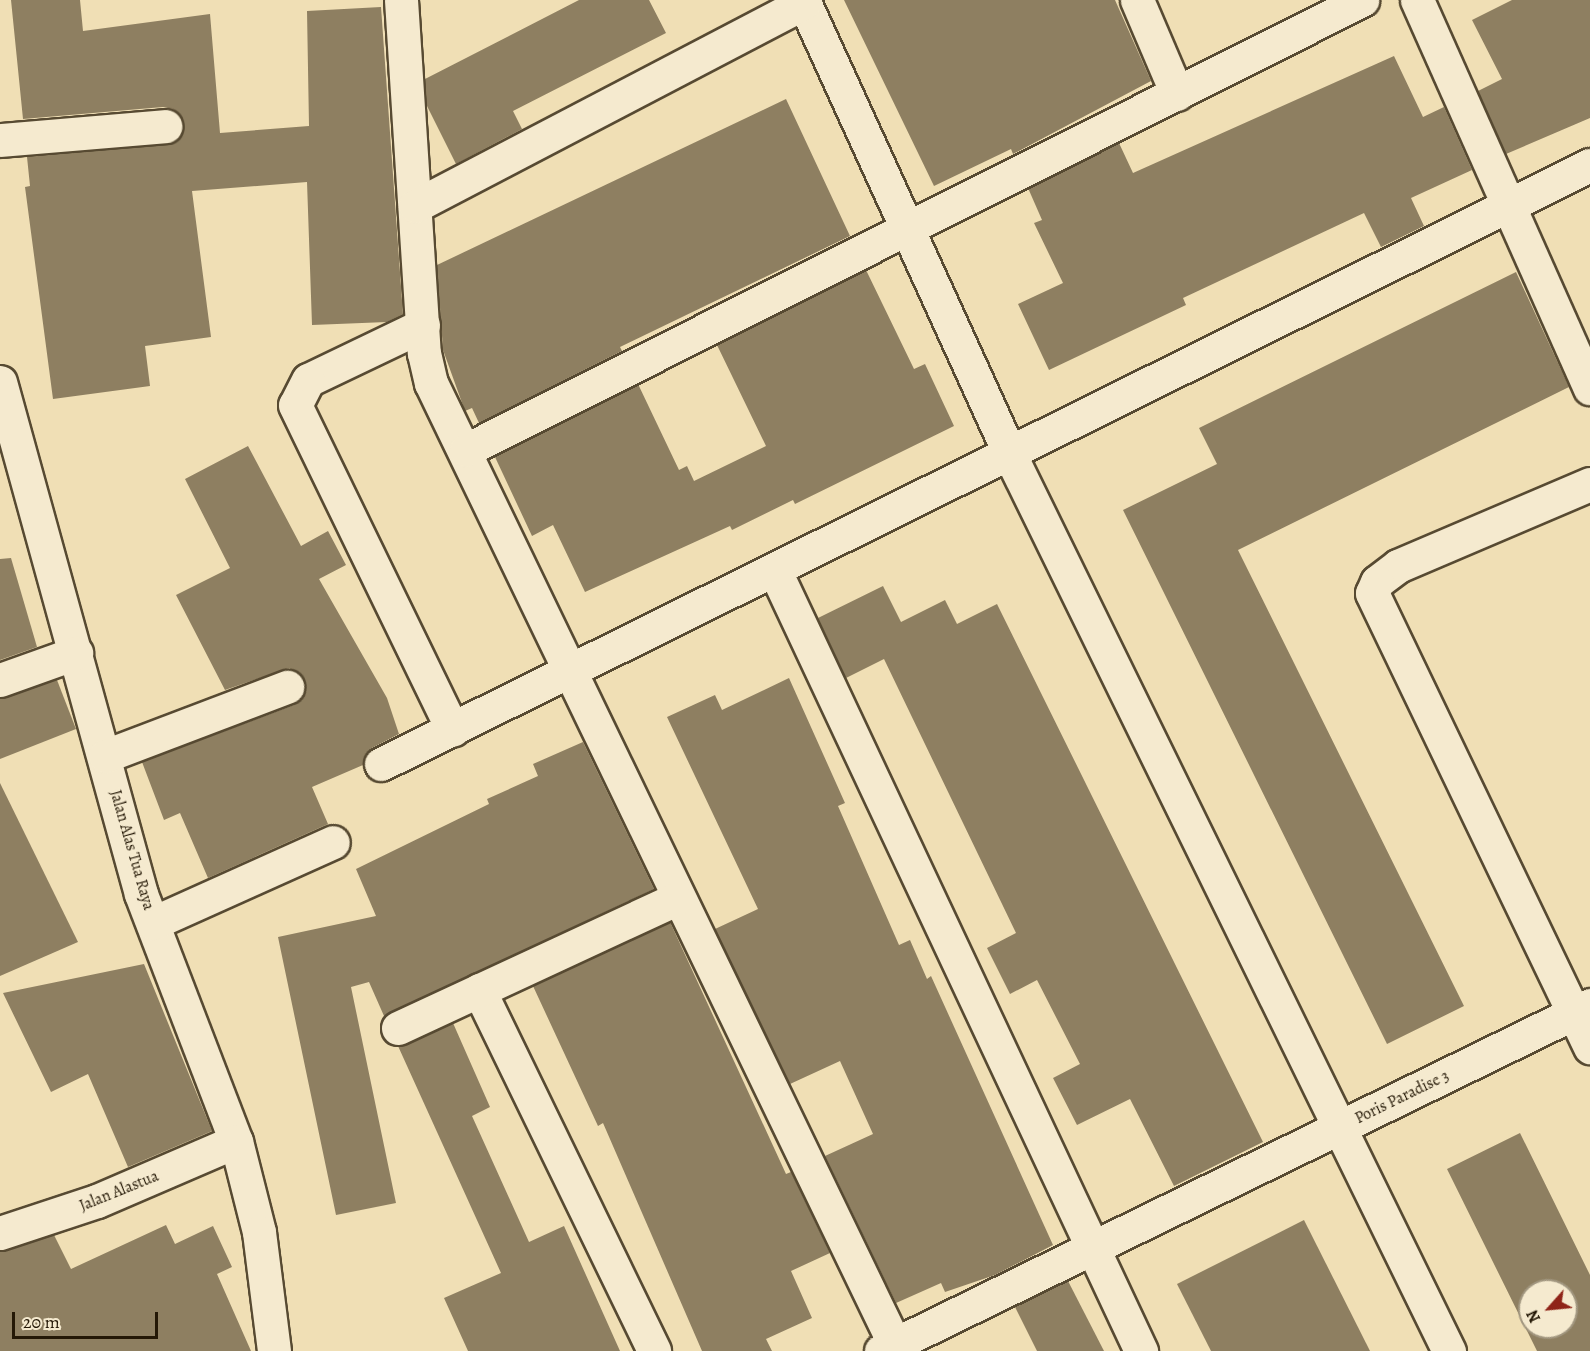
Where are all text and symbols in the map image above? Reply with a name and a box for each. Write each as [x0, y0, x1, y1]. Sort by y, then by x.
street label: Jalan Alas Tua Raya [106, 788, 158, 912]
street label: Poris Paradise 3 [1352, 1066, 1452, 1128]
street label: Jalan Alastua [77, 1166, 161, 1216]
north arrow [1518, 1279, 1578, 1339]
scale bar [15, 1300, 160, 1338]
text: N [1521, 1306, 1546, 1326]
text: 20 m [23, 1310, 60, 1334]

